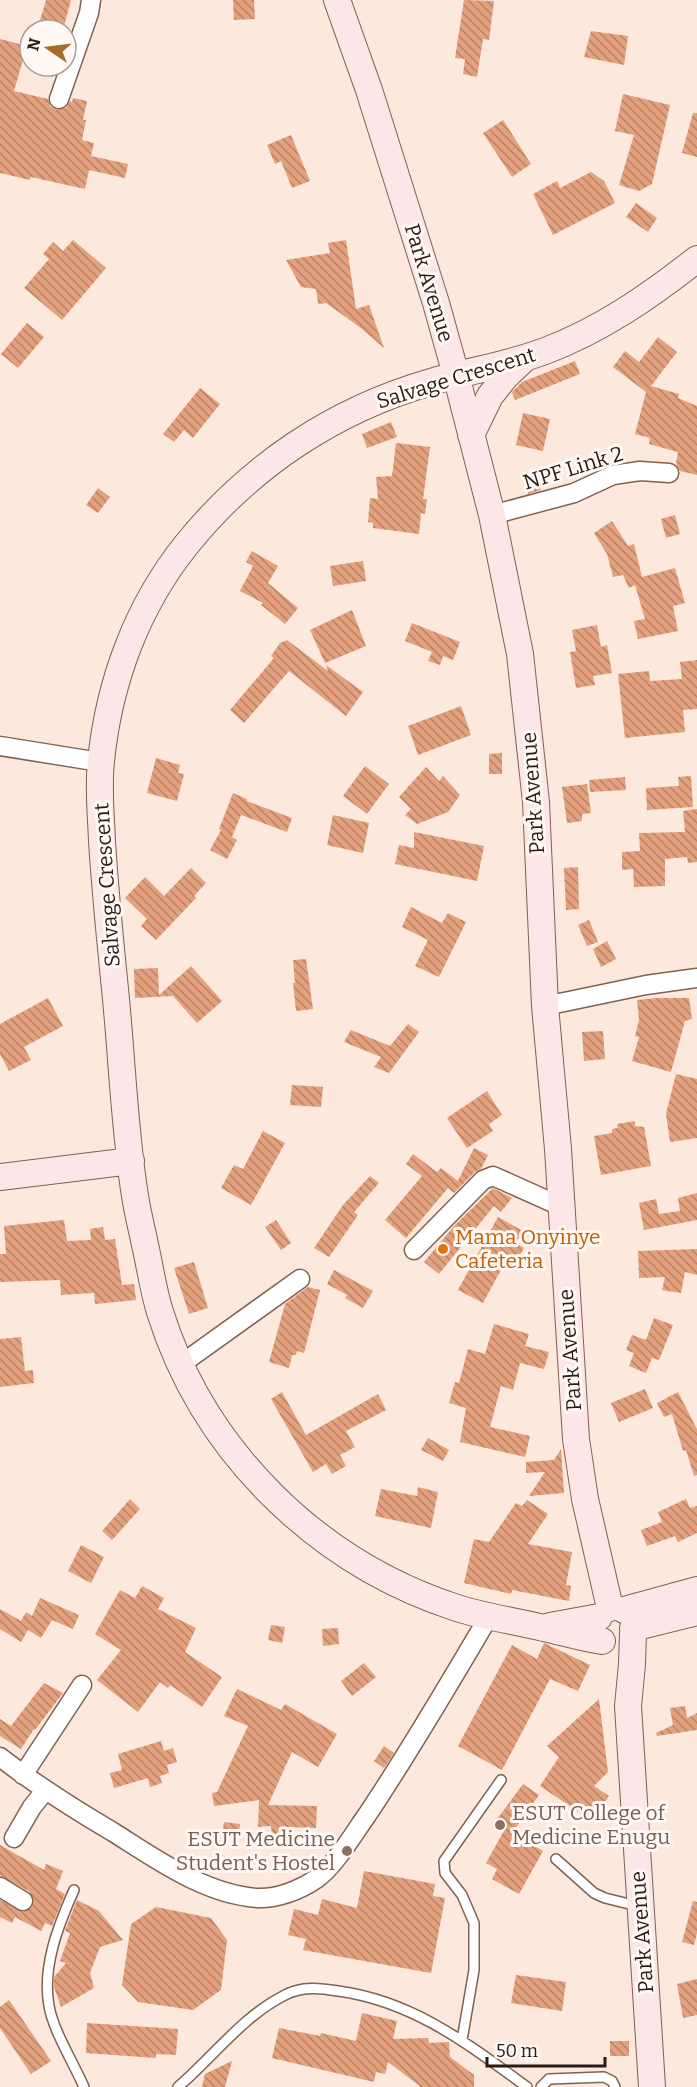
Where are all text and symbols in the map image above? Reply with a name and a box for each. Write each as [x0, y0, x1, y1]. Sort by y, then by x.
north arrow [18, 18, 78, 78]
text: N [23, 36, 45, 53]
street label: Park Avenue [399, 221, 459, 345]
street label: Salvage Crescent [374, 341, 539, 414]
street label: NPF Link 2 [520, 441, 626, 495]
street label: Park Avenue [516, 731, 550, 855]
street label: Salvage Crescent [88, 802, 126, 968]
place label: Mama Onyinye Cafeteria [455, 1224, 601, 1274]
marker: Mama Onyinye Cafeteria [436, 1242, 450, 1256]
street label: Park Avenue [553, 1288, 587, 1412]
place label: ESUT College of Medicine Enugu [512, 1800, 670, 1850]
marker: ESUT College of Medicine Enugu [493, 1818, 507, 1832]
place label: ESUT Medicine Student's Hostel [176, 1826, 335, 1876]
marker: ESUT Medicine Student's Hostel [340, 1844, 354, 1858]
street label: Park Avenue [625, 1870, 659, 1994]
scale bar [487, 2030, 606, 2068]
text: 50 m [496, 2040, 538, 2062]

